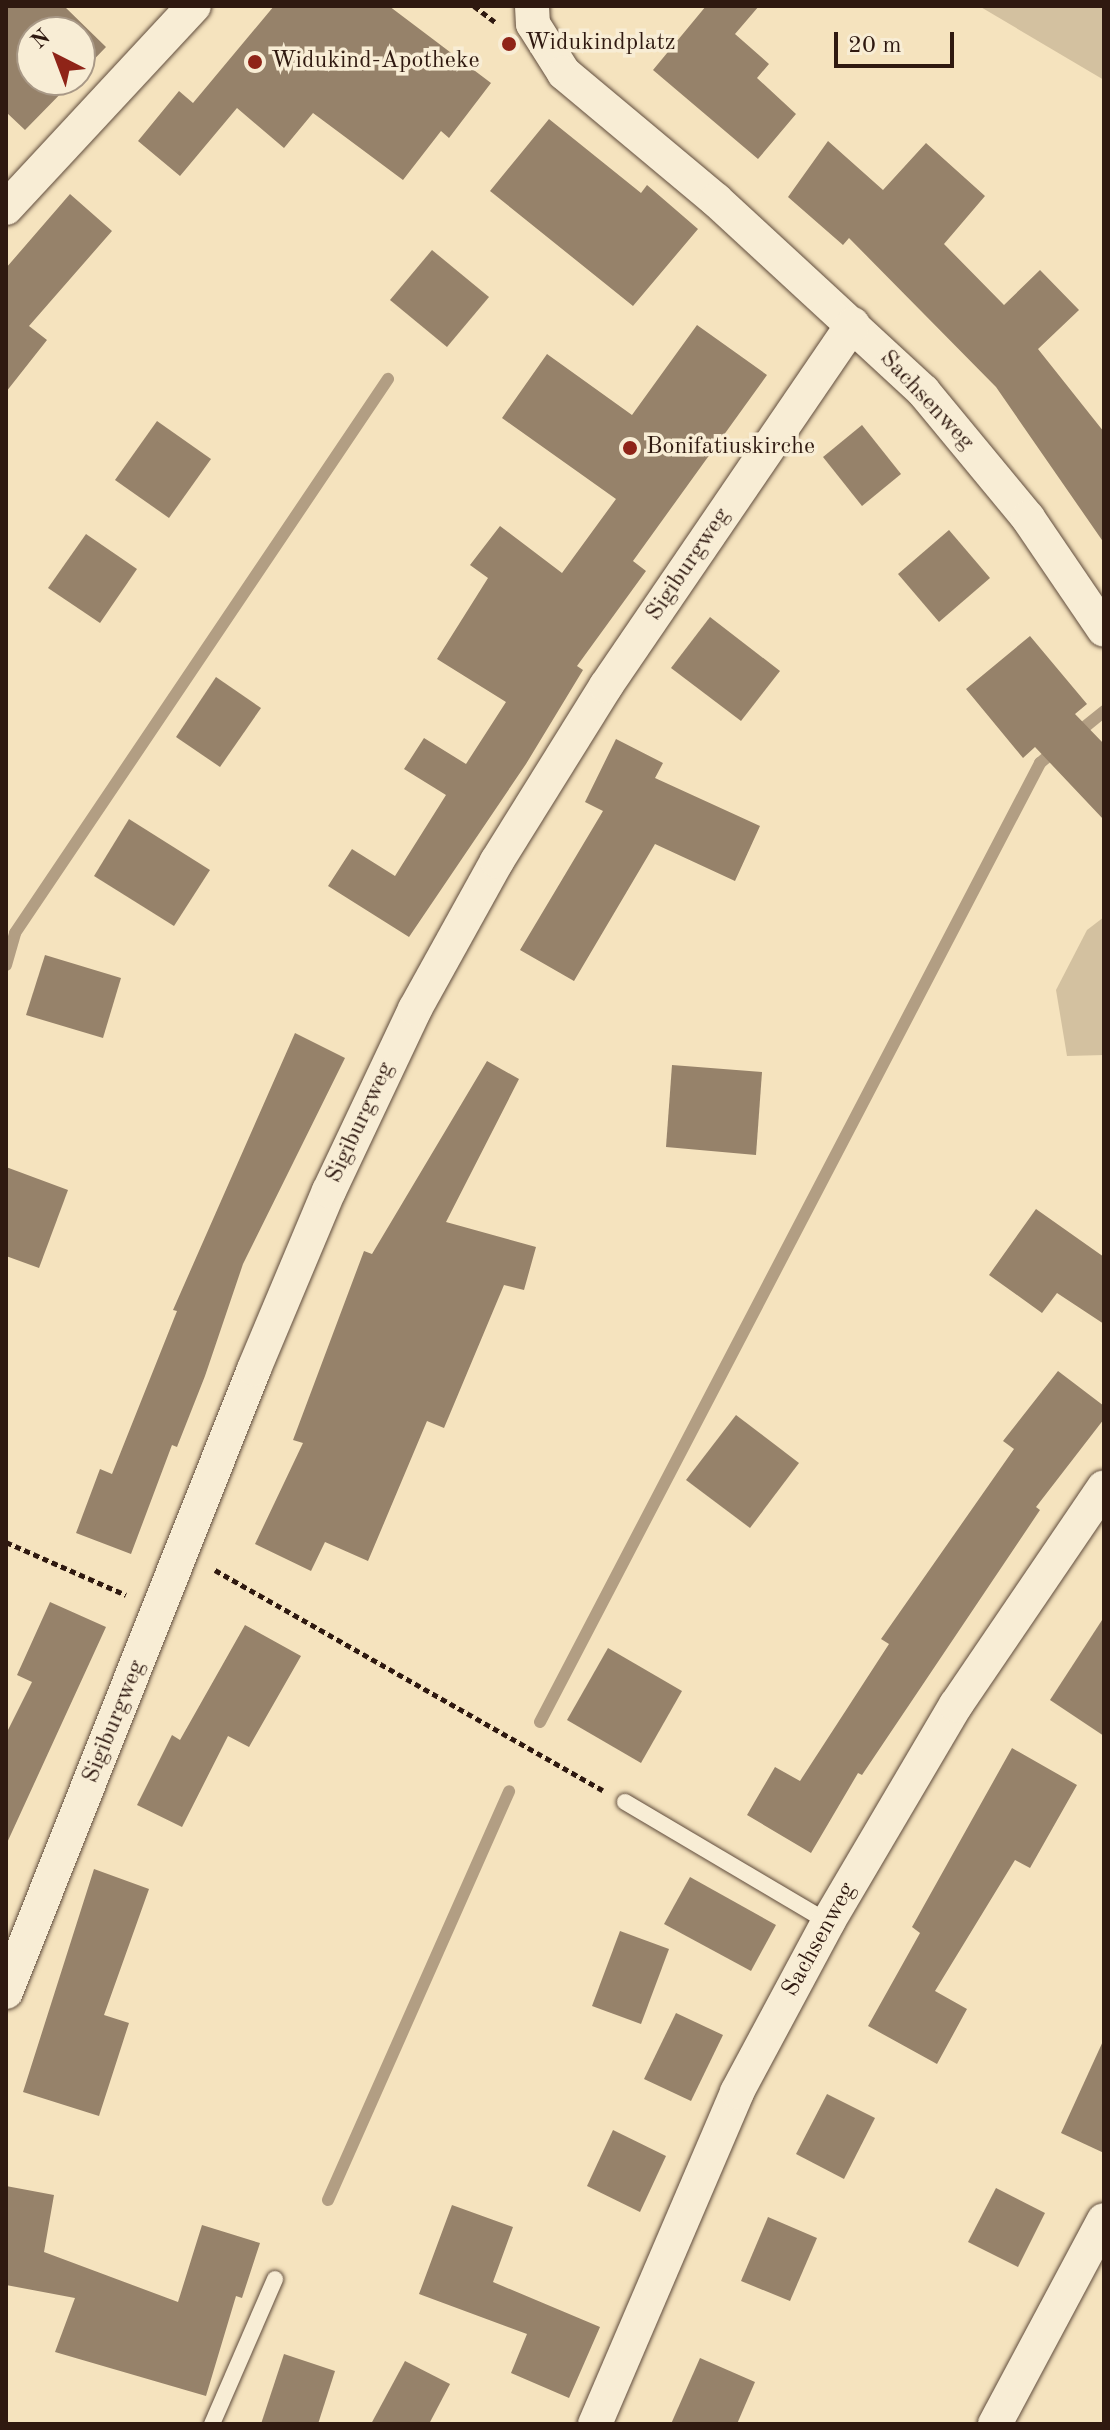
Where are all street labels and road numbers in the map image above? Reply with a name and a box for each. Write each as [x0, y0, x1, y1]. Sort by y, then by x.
street label: Sachsenweg [872, 345, 980, 457]
street label: Sigiburgweg [641, 503, 737, 627]
street label: Sigiburgweg [320, 1058, 402, 1188]
street label: Sigiburgweg [77, 1656, 153, 1788]
street label: Sachsenweg [777, 1878, 863, 2002]

